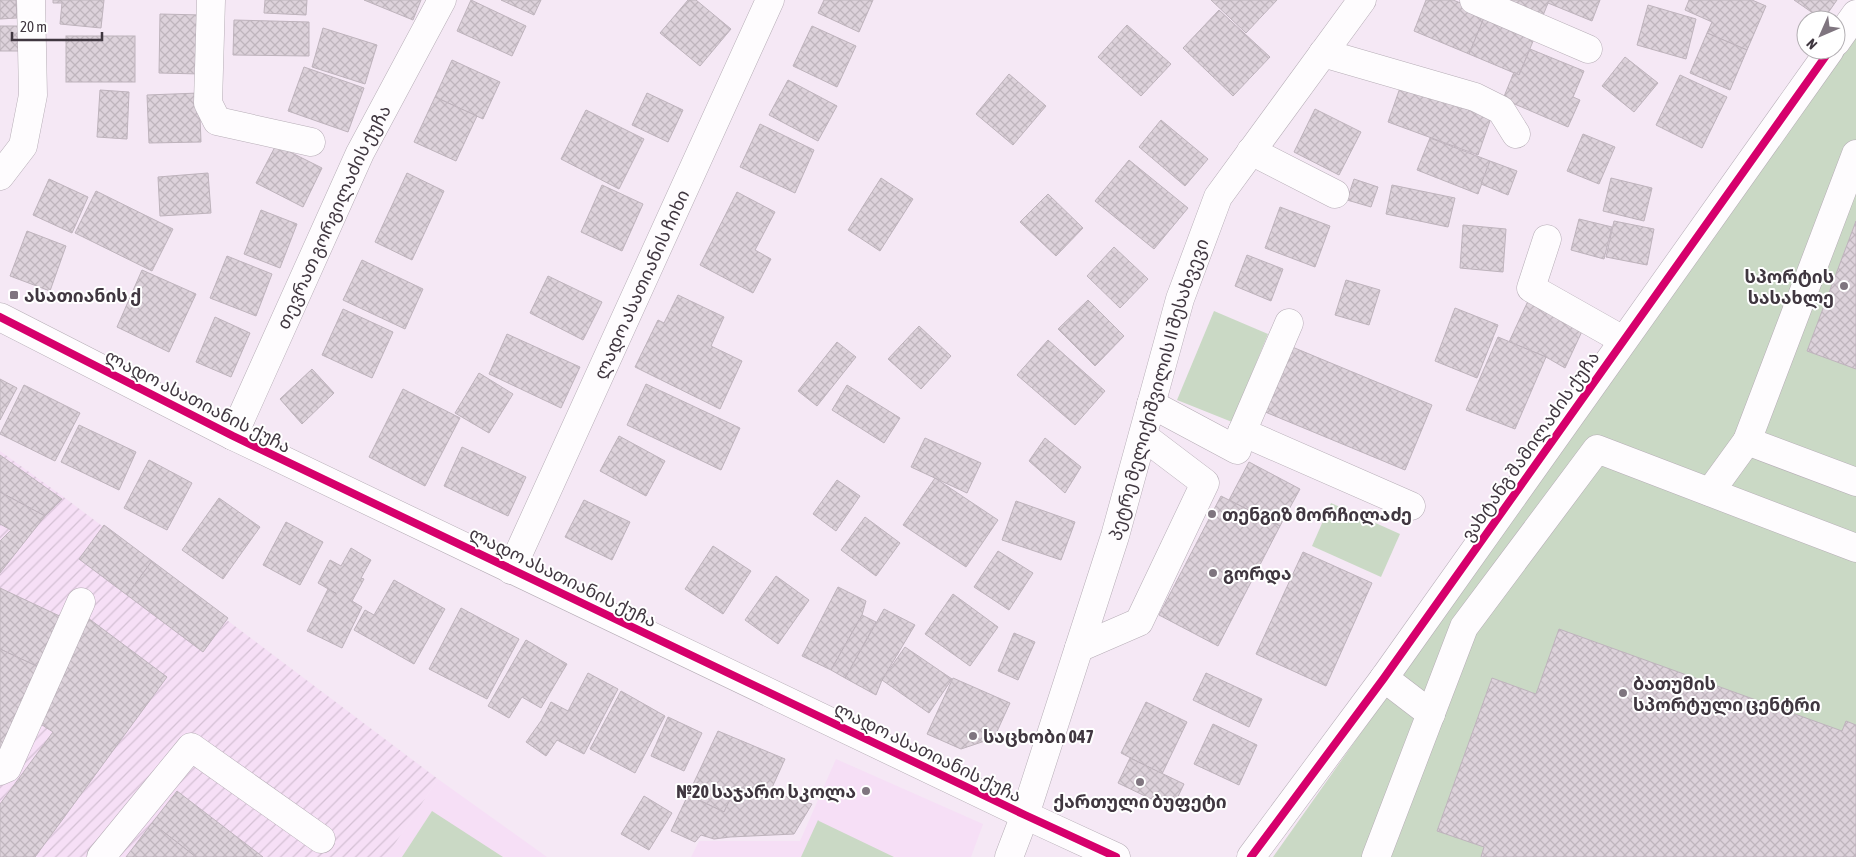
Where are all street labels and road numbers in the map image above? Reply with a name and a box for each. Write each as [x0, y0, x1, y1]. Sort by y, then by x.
street label: თევრათ გორგილაძის ქუჩა [272, 101, 394, 332]
street label: ლადო ასათიანის ჩიხი [589, 186, 693, 383]
street label: პეტრე მელიქიშვილის II შესახვევი [1104, 235, 1212, 543]
street label: ლადო ასათიანის ქუჩა [101, 345, 294, 458]
street label: ვახტანგ შამილაძის ქუჩა [1456, 347, 1604, 545]
street label: ლადო ასათიანის ქუჩა [466, 522, 660, 632]
street label: ლადო ასათიანის ქუჩა [831, 697, 1025, 807]

